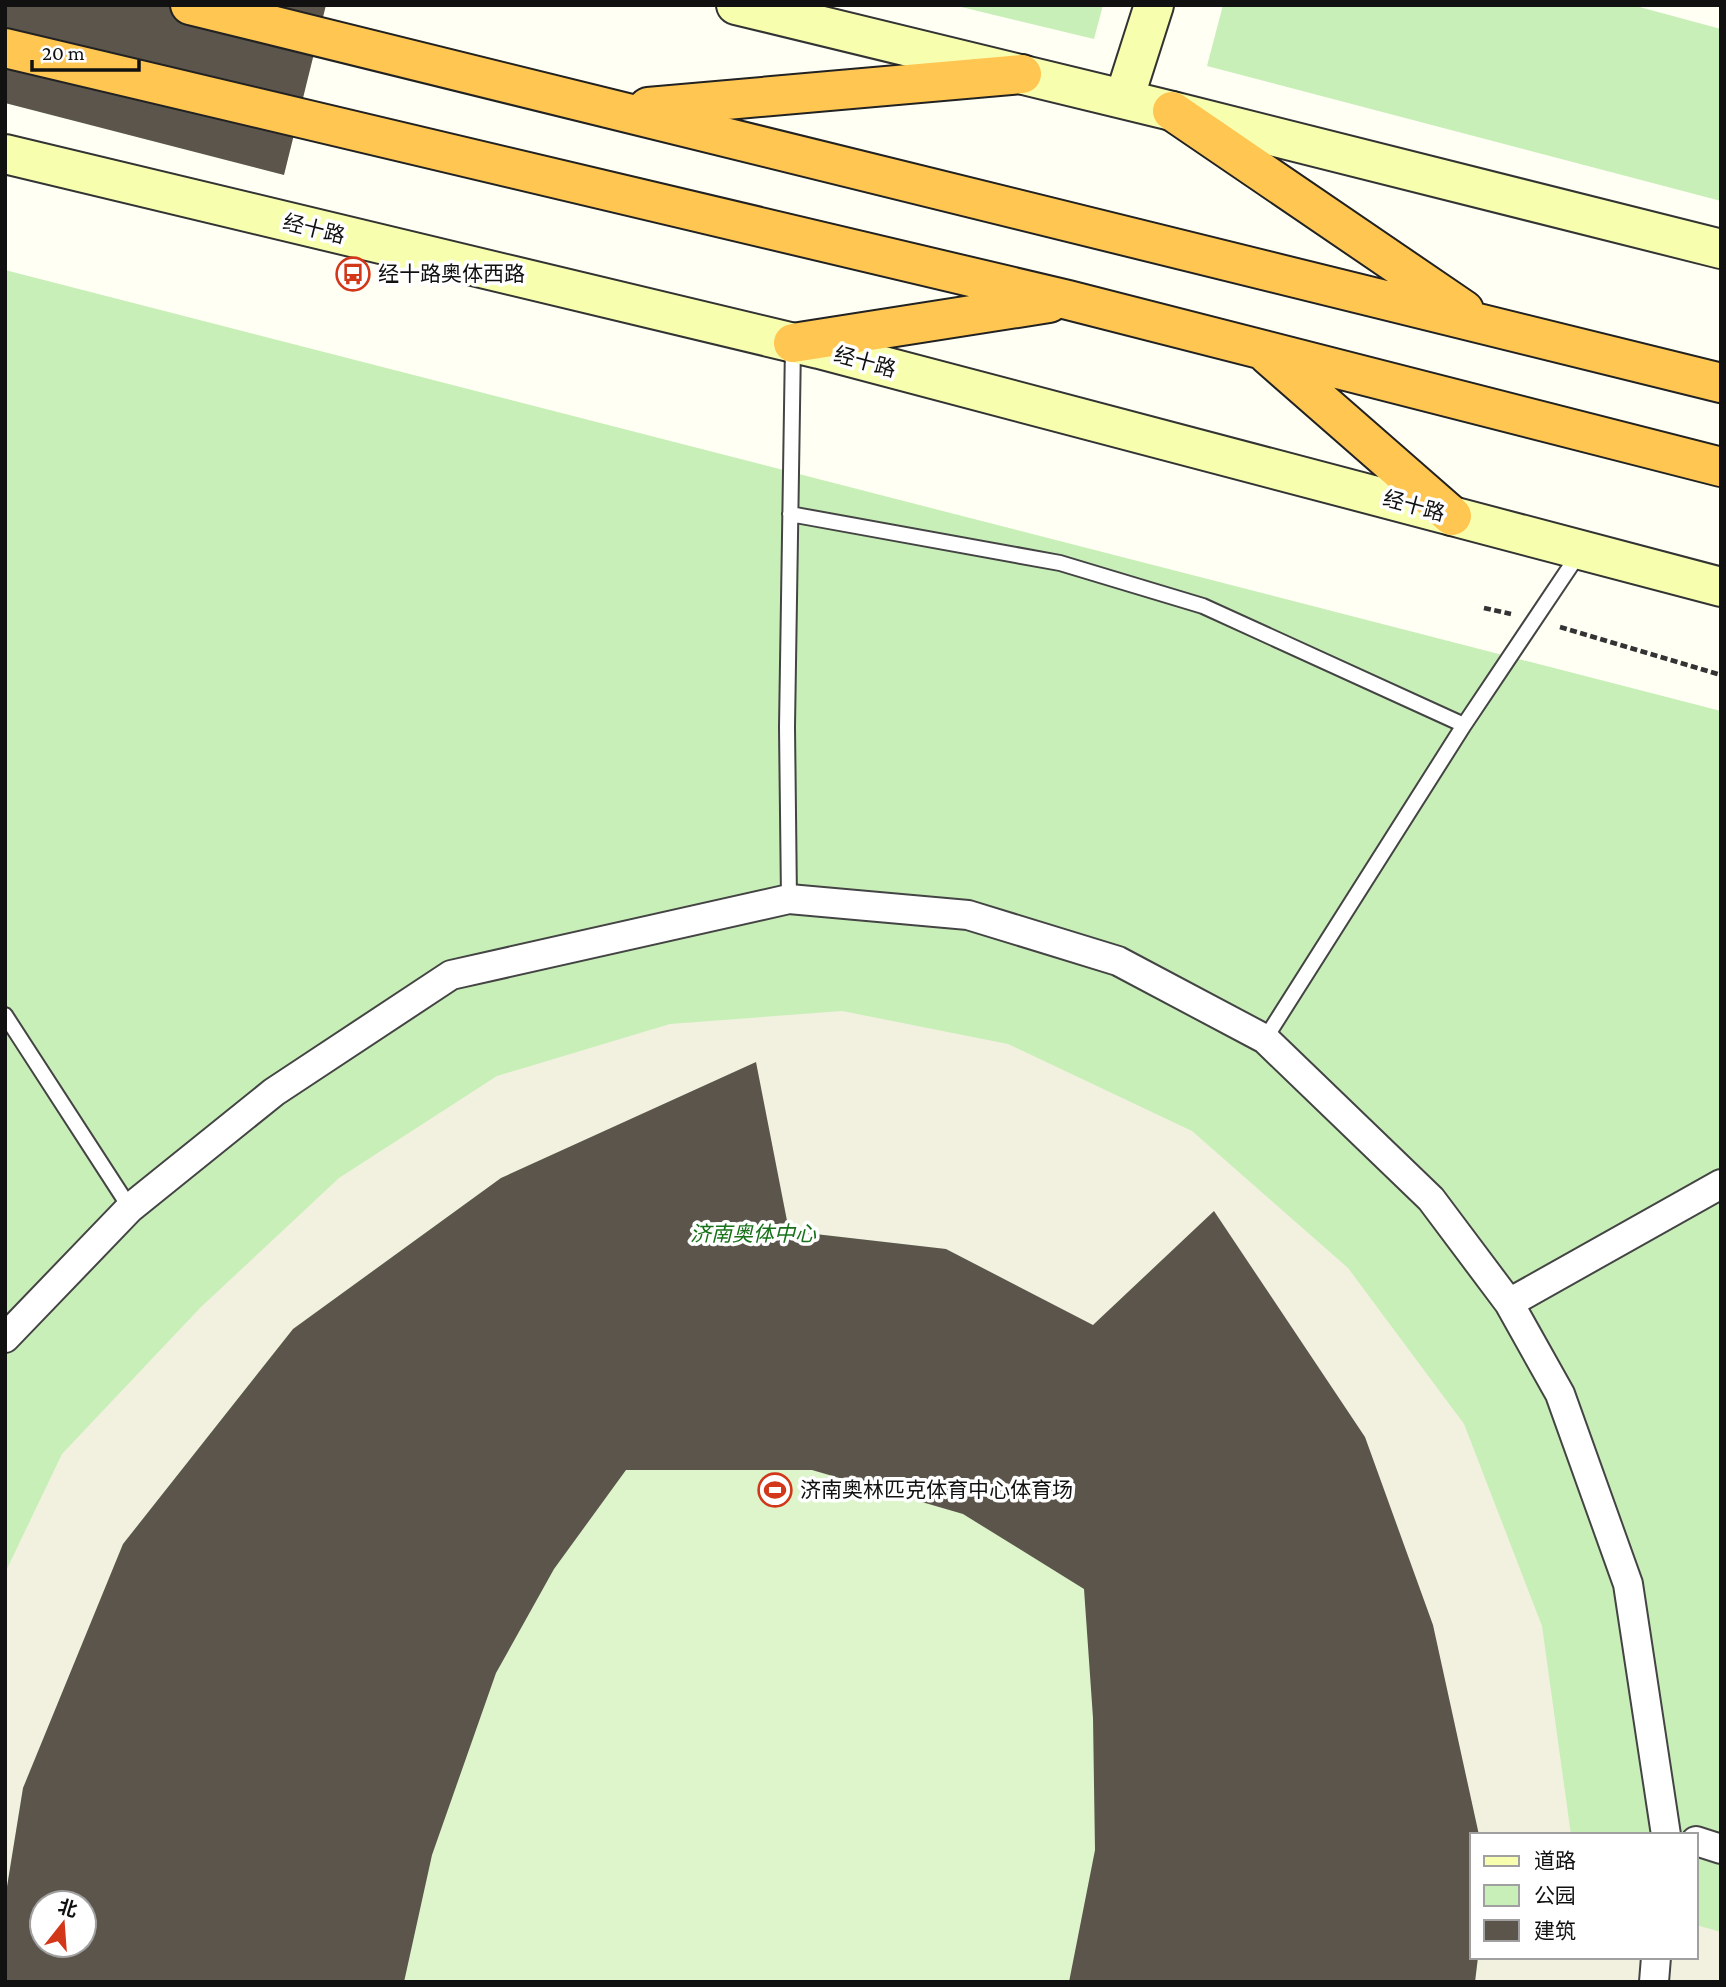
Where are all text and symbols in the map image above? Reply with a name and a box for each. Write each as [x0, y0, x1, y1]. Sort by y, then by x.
scale bar [32, 28, 138, 72]
text: 20 m [42, 41, 85, 65]
street label: 经十路 [281, 210, 347, 248]
bus stop icon: 经十路奥体西路 [334, 255, 372, 293]
place label: 经十路奥体西路 [378, 262, 525, 286]
street label: 经十路 [831, 342, 899, 382]
street label: 经十路 [1380, 486, 1448, 526]
park label: 济南奥体中心 [690, 1222, 817, 1246]
sports icon: 济南奥林匹克体育中心体育场 [756, 1471, 794, 1509]
place label: 济南奥林匹克体育中心体育场 [800, 1478, 1073, 1502]
legend [1470, 1833, 1698, 1959]
text: 道路 [1534, 1849, 1576, 1873]
text: 公园 [1534, 1884, 1576, 1908]
north arrow [28, 1889, 98, 1959]
text: 北 [56, 1895, 80, 1921]
text: 建筑 [1534, 1919, 1576, 1943]

